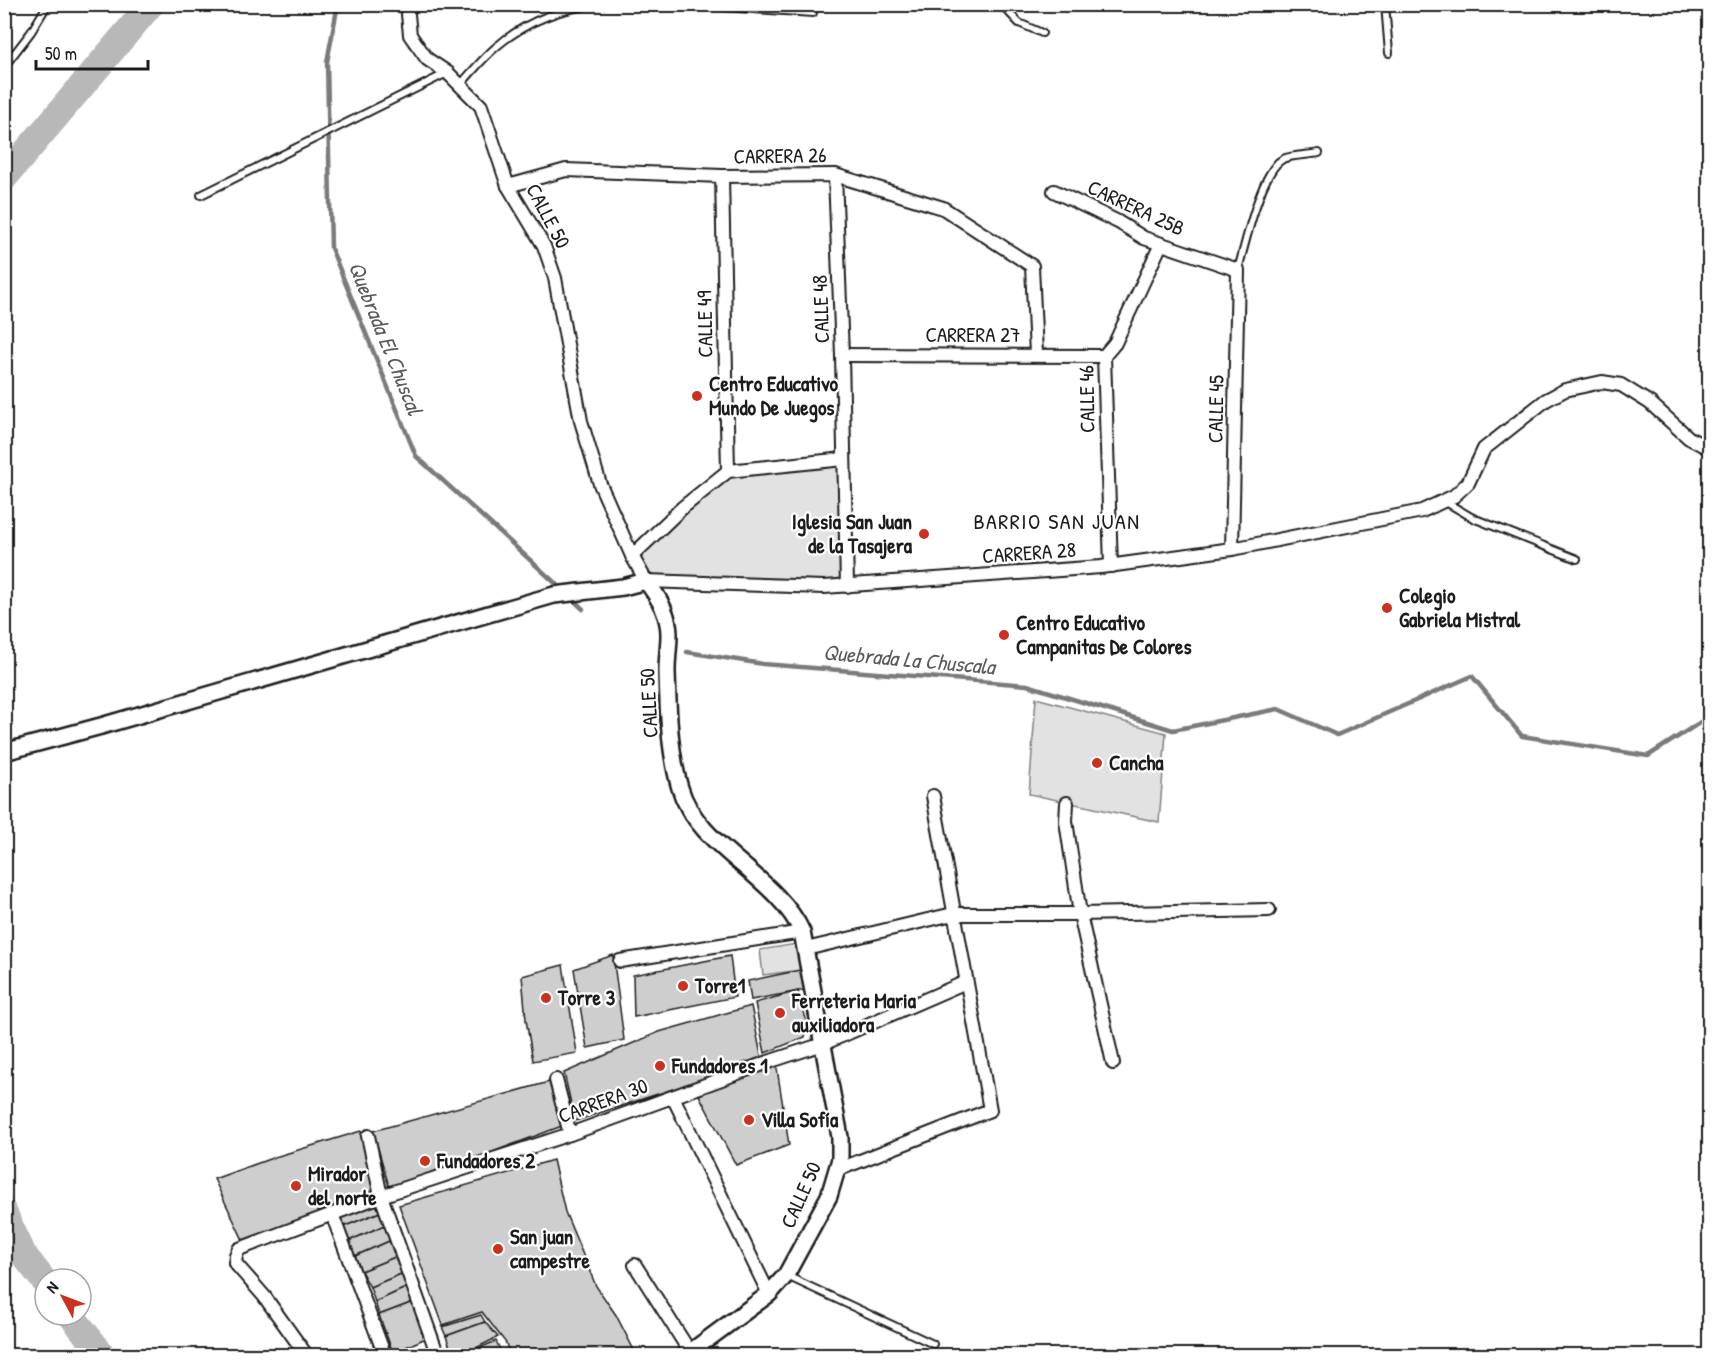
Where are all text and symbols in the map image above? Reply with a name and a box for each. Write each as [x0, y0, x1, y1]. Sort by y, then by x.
scale bar [36, 33, 148, 71]
text: 50 m [45, 41, 77, 66]
street label: CARRERA 26 [733, 140, 827, 171]
street label: CARRERA 25B [1083, 172, 1190, 243]
street label: CALLE 50 [519, 178, 578, 253]
water label: Quebrada El Chuscal [342, 257, 431, 420]
street label: CALLE 48 [805, 274, 836, 344]
street label: CALLE 49 [689, 290, 720, 358]
street label: CARRERA 27 [926, 320, 1020, 349]
street label: CALLE 46 [1071, 365, 1102, 433]
place label: Centro Educativo Mundo De Juegos [709, 369, 839, 423]
street label: CALLE 45 [1200, 375, 1231, 443]
marker: Centro Educativo Mundo De Juegos [690, 389, 704, 403]
district label: BARRIO SAN JUAN [973, 506, 1141, 536]
place label: Iglesia San Juan de la Tasajera [792, 507, 913, 560]
marker: Iglesia San Juan de la Tasajera [917, 527, 931, 541]
street label: CARRERA 28 [981, 535, 1077, 570]
place label: Colegio Gabriela Mistral [1399, 581, 1521, 634]
marker: Colegio Gabriela Mistral [1380, 601, 1394, 615]
place label: Centro Educativo Campanitas De Colores [1016, 608, 1192, 662]
marker: Centro Educativo Campanitas De Colores [997, 628, 1011, 642]
water label: Quebrada La Chuscala [822, 637, 999, 682]
street label: CALLE 50 [632, 667, 665, 739]
place label: Cancha [1109, 748, 1164, 777]
marker: Cancha [1090, 756, 1104, 770]
place label: Torre1 [694, 971, 746, 1000]
marker: Torre1 [676, 979, 690, 993]
place label: Torre 3 [557, 983, 616, 1012]
place label: Ferreteria Maria auxiliadora [791, 986, 917, 1039]
marker: Torre 3 [539, 991, 553, 1005]
marker: Ferreteria Maria auxiliadora [773, 1006, 787, 1020]
place label: Fundadores 1 [671, 1051, 768, 1080]
marker: Fundadores 1 [653, 1059, 667, 1073]
street label: CARRERA 30 [554, 1071, 652, 1130]
place label: Villa Sofía [761, 1105, 839, 1134]
marker: Villa Sofía [742, 1113, 756, 1127]
place label: Fundadores 2 [436, 1146, 535, 1175]
marker: Fundadores 2 [418, 1154, 432, 1168]
street label: CALLE 50 [773, 1157, 828, 1233]
place label: Mirador del norte [308, 1159, 377, 1212]
marker: Mirador del norte [289, 1179, 303, 1193]
place label: San juan campestre [510, 1222, 590, 1276]
marker: San juan campestre [491, 1242, 505, 1256]
north arrow [33, 1267, 93, 1327]
text: N [41, 1276, 63, 1298]

